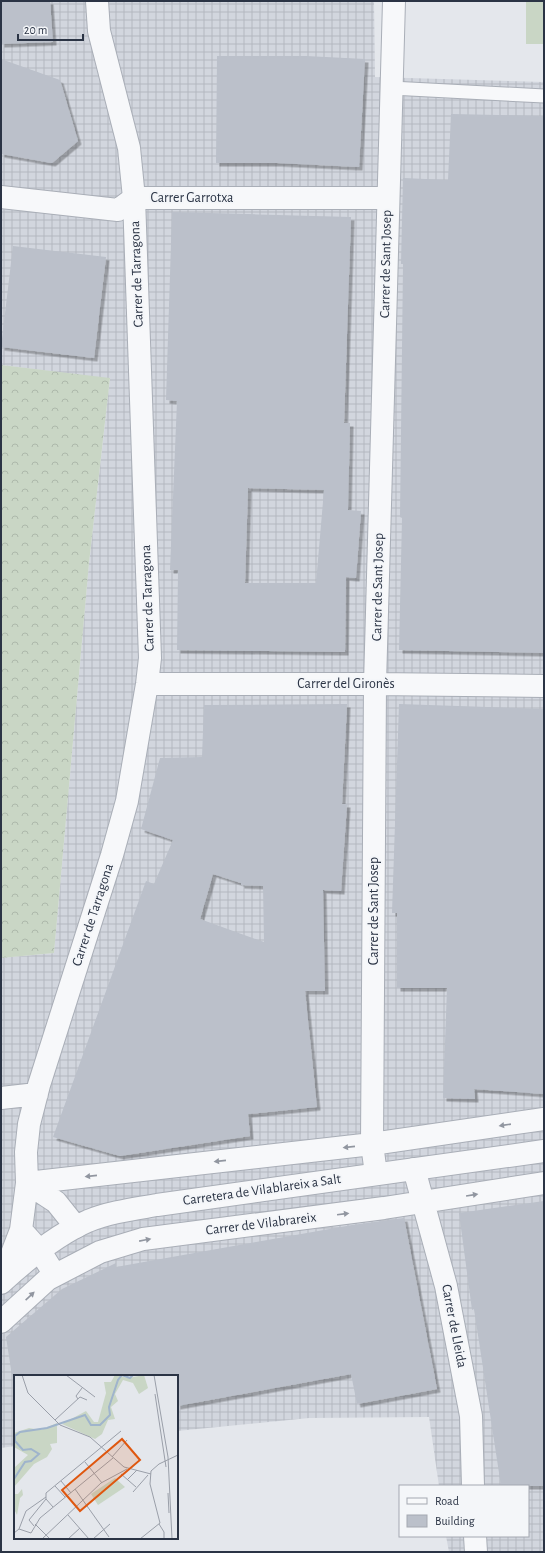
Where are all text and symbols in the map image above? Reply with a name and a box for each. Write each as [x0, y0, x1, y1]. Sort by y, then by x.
scale bar [18, 16, 83, 42]
text: 20 m [24, 24, 47, 36]
street label: Carrer Garrotxa [150, 191, 234, 205]
street label: Carrer de Sant Josep [378, 210, 394, 318]
street label: Carrer de Tarragona [128, 220, 146, 328]
street label: Carrer de Sant Josep [370, 533, 386, 641]
street label: Carrer de Tarragona [139, 544, 157, 652]
street label: Carrer del Gironès [297, 677, 395, 691]
street label: Carrer de Sant Josep [367, 857, 381, 965]
street label: Carrer de Tarragona [70, 862, 116, 968]
one-way arrow [499, 1122, 511, 1128]
one-way arrow [343, 1143, 355, 1150]
one-way arrow [214, 1158, 226, 1165]
street label: Carretera de Vilablareix a Salt [182, 1172, 342, 1208]
one-way arrow [85, 1173, 97, 1179]
one-way arrow [466, 1192, 478, 1198]
street label: Carrer de Vilabrareix [205, 1210, 317, 1238]
one-way arrow [337, 1210, 349, 1217]
one-way arrow [139, 1236, 151, 1242]
street label: Carrer de Lleida [439, 1283, 469, 1369]
one-way arrow [25, 1291, 35, 1300]
inset map [14, 1375, 178, 1539]
legend [399, 1485, 529, 1537]
text: Road [435, 1495, 459, 1507]
text: Building [435, 1515, 475, 1527]

